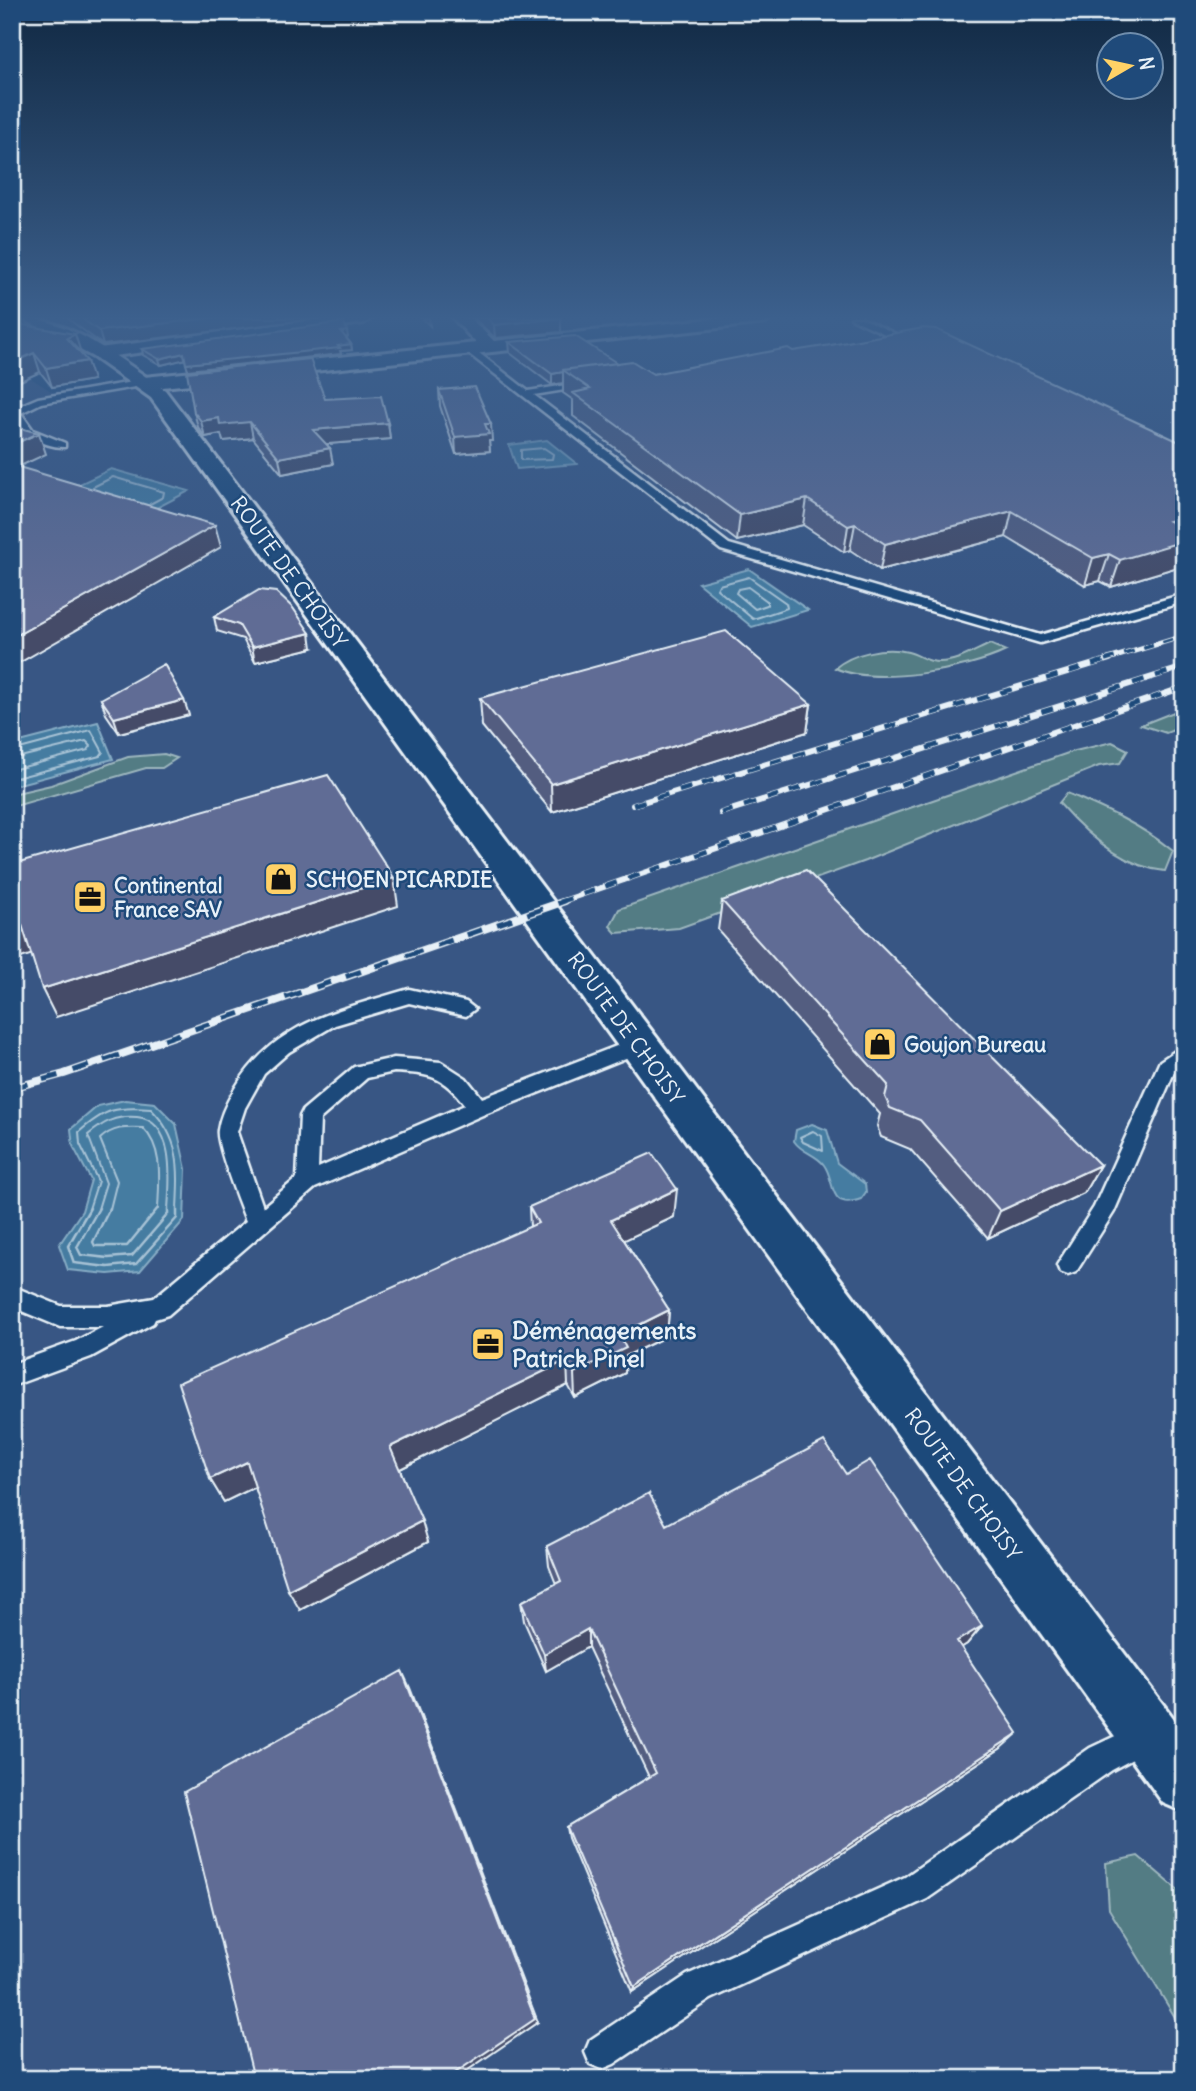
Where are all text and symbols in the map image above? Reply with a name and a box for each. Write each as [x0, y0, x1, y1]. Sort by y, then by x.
north arrow [1094, 32, 1164, 102]
text: N [1134, 55, 1160, 72]
street label: ROUTE DE CHOISY [225, 491, 353, 654]
shop icon: SCHOEN PICARDIE [262, 860, 300, 898]
place label: SCHOEN PICARDIE [306, 866, 492, 893]
place label: Continental France SAV [114, 872, 222, 923]
office icon: Continental France SAV [71, 878, 109, 916]
street label: ROUTE DE CHOISY [562, 947, 690, 1110]
shop icon: Goujon Bureau [861, 1025, 899, 1063]
place label: Goujon Bureau [904, 1031, 1046, 1058]
place label: Déménagements Patrick Pinel [512, 1315, 697, 1373]
office icon: Déménagements Patrick Pinel [469, 1325, 507, 1363]
street label: ROUTE DE CHOISY [899, 1403, 1027, 1566]

